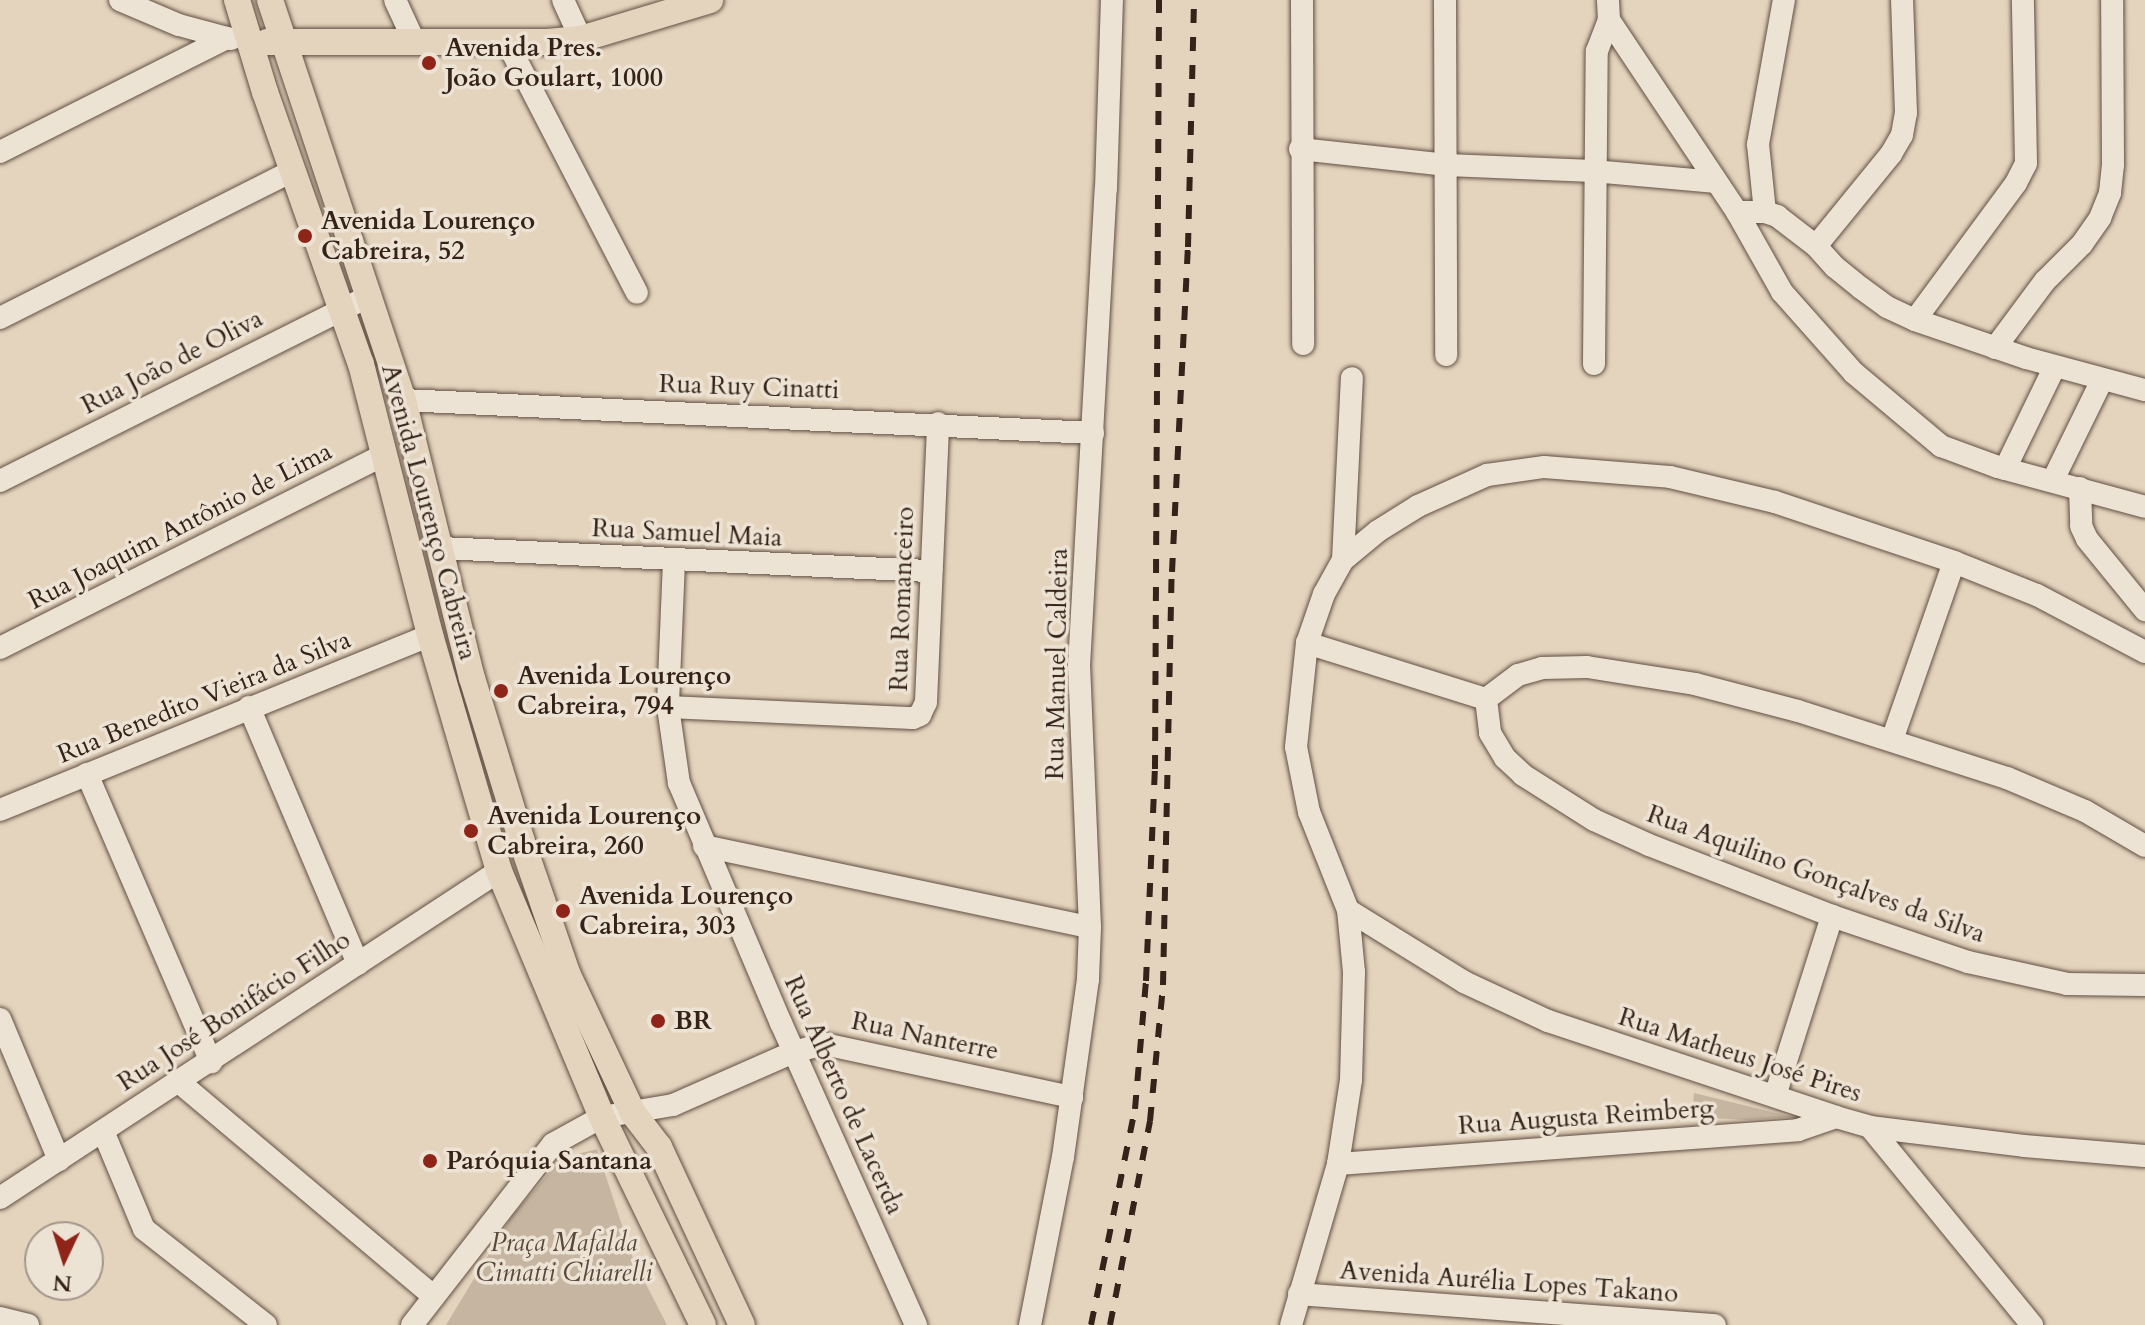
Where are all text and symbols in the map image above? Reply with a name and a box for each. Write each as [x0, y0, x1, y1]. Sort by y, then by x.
place label: Avenida Pres. João Goulart, 1000 [445, 32, 663, 94]
marker: Avenida Pres. João Goulart, 1000 [420, 54, 438, 72]
place label: Avenida Lourenço Cabreira, 52 [321, 205, 535, 266]
marker: Avenida Lourenço Cabreira, 52 [296, 227, 314, 245]
street label: Rua João de Oliva [76, 303, 268, 421]
street label: Avenida Lourenço Cabreira [374, 361, 484, 663]
street label: Rua Ruy Cinatti [658, 368, 840, 406]
street label: Rua Joaquim Antônio de Lima [23, 436, 337, 616]
street label: Rua Romanceiro [883, 506, 921, 692]
street label: Rua Samuel Maia [591, 512, 783, 554]
street label: Rua Manuel Caldeira [1039, 548, 1075, 780]
street label: Rua Benedito Vieira da Silva [53, 624, 355, 770]
place label: Avenida Lourenço Cabreira, 794 [517, 660, 731, 722]
marker: Avenida Lourenço Cabreira, 794 [492, 682, 510, 700]
street label: Rua Aquilino Gonçalves da Silva [1643, 798, 1989, 950]
place label: Avenida Lourenço Cabreira, 260 [487, 800, 701, 862]
marker: Avenida Lourenço Cabreira, 260 [462, 822, 480, 840]
place label: Avenida Lourenço Cabreira, 303 [579, 880, 793, 942]
marker: Avenida Lourenço Cabreira, 303 [554, 902, 572, 920]
street label: Rua José Bonifácio Filho [112, 924, 356, 1098]
street label: Rua Alberto de Lacerda [777, 971, 911, 1219]
street label: Rua Matheus José Pires [1615, 1001, 1865, 1109]
place label: BR [674, 1005, 712, 1037]
street label: Rua Nanterre [849, 1005, 1001, 1067]
marker: BR [649, 1012, 667, 1030]
street label: Rua Augusta Reimberg [1457, 1093, 1715, 1141]
place label: Paróquia Santana [446, 1145, 652, 1177]
marker: Paróquia Santana [421, 1152, 439, 1170]
north arrow [24, 1221, 104, 1301]
park label: Praça Mafalda Cimatti Chiarelli [476, 1227, 652, 1288]
street label: Avenida Aurélia Lopes Takano [1339, 1255, 1679, 1309]
text: N [52, 1267, 73, 1299]

